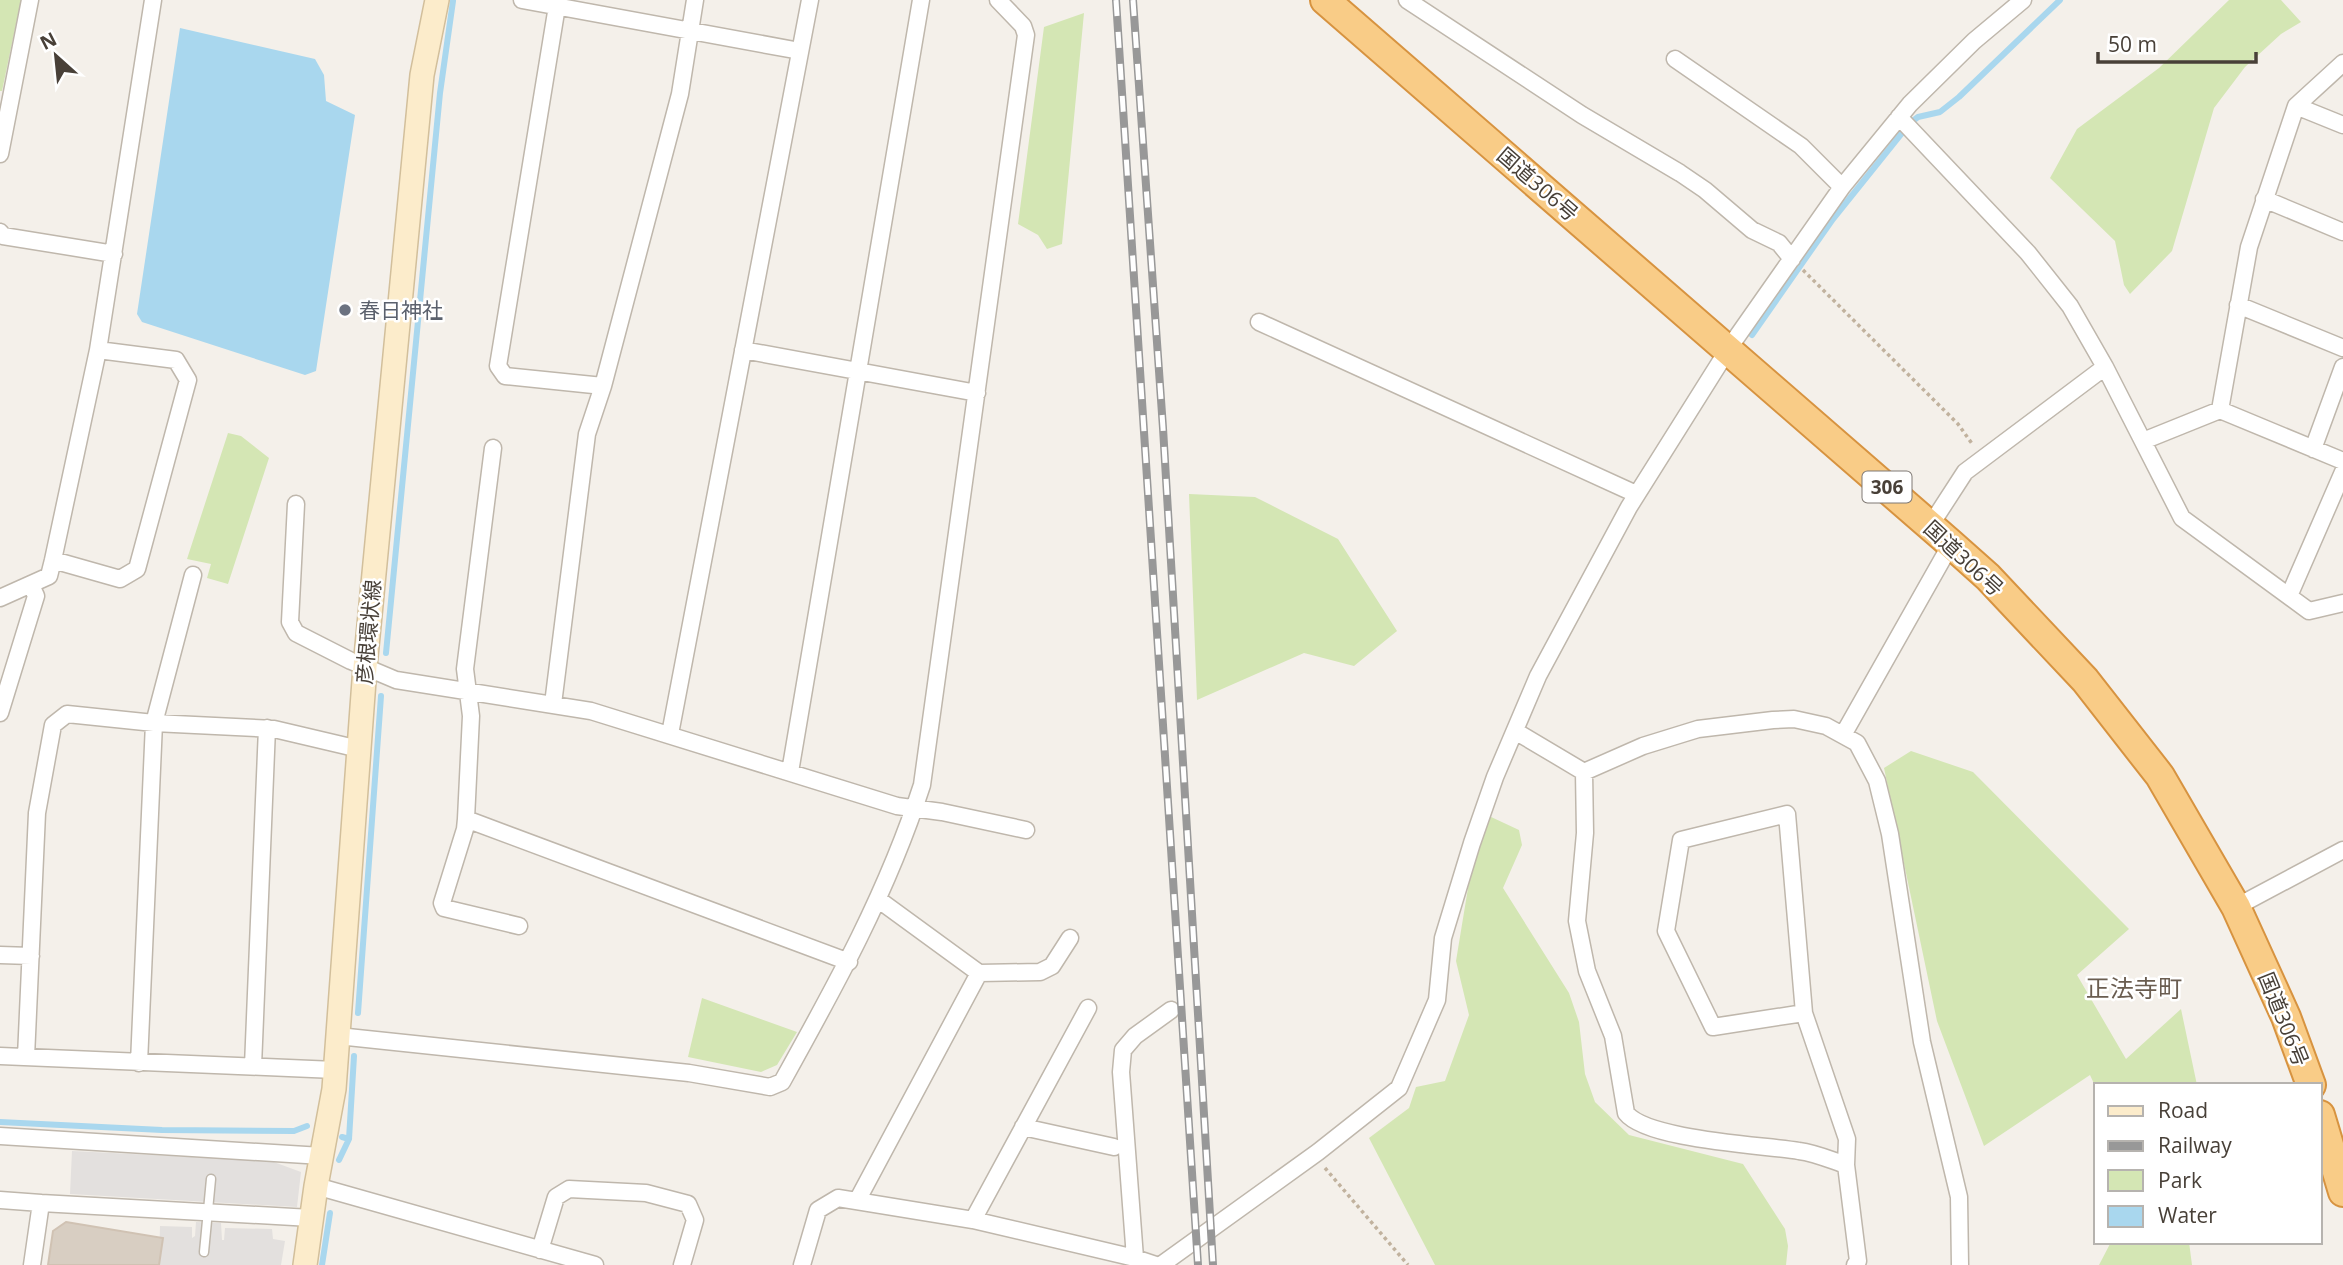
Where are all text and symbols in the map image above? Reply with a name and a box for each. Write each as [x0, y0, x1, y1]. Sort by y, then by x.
north arrow [21, 21, 91, 91]
scale bar [2098, 21, 2256, 65]
text: N [35, 26, 61, 56]
text: 50 m [2108, 30, 2157, 58]
street label: 国道306号 [1491, 141, 1585, 227]
place label: 春日神社 [359, 296, 443, 324]
marker: 春日神社 [337, 302, 353, 318]
road number: 306 [1862, 472, 1912, 502]
street label: 国道306号 [1918, 514, 2010, 602]
street label: 彦根環状線 [349, 578, 387, 686]
street label: 国道306号 [2252, 968, 2316, 1070]
district label: 正法寺町 [2086, 971, 2182, 1004]
legend [2094, 1083, 2322, 1244]
text: Road [2158, 1096, 2208, 1124]
text: Railway [2158, 1131, 2232, 1159]
text: Park [2158, 1166, 2202, 1194]
text: Water [2158, 1201, 2217, 1229]

